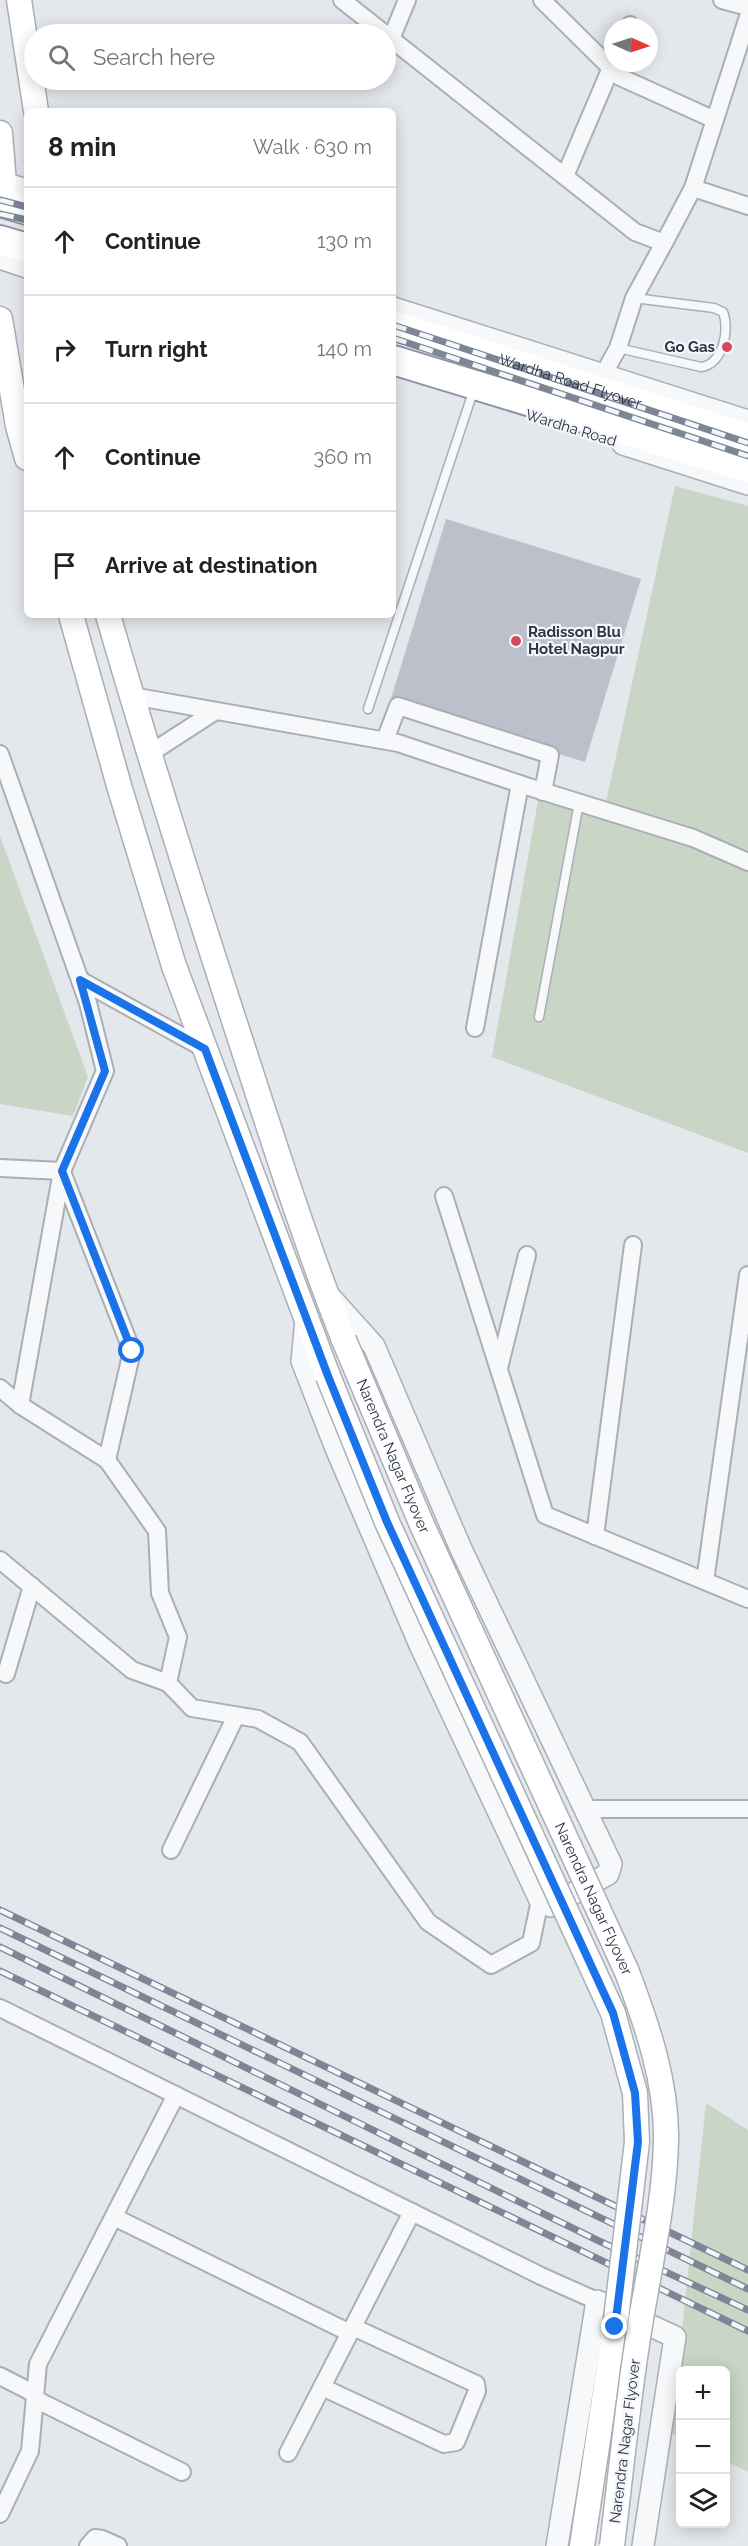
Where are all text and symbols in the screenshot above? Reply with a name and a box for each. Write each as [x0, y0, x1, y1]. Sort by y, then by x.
north arrow [604, 18, 658, 72]
search box [24, 24, 396, 90]
icon: search [45, 41, 78, 74]
text: Search here [93, 44, 215, 70]
text: 8 min [48, 132, 116, 162]
text: Walk · 630 m [253, 135, 372, 159]
icon: ahead [48, 225, 81, 258]
text: Continue [105, 228, 201, 254]
text: 130 m [317, 229, 372, 253]
icon: right [48, 333, 81, 366]
text: Turn right [105, 336, 208, 362]
text: 140 m [317, 337, 372, 361]
place label: Go Gas [665, 338, 715, 356]
marker: Go Gas [720, 340, 734, 354]
street label: Wardha Road Flyover [496, 350, 645, 413]
street label: Wardha Road [523, 406, 619, 450]
icon: ahead [48, 441, 81, 474]
text: Continue [105, 444, 201, 470]
text: 360 m [314, 445, 372, 469]
icon: arrive [48, 549, 81, 582]
text: Arrive at destination [105, 552, 318, 578]
place label: Radisson Blu Hotel Nagpur [528, 623, 625, 658]
marker: Radisson Blu Hotel Nagpur [509, 634, 523, 648]
route start [118, 1337, 144, 1363]
street label: Narendra Nagar Flyover [352, 1376, 434, 1537]
street label: Narendra Nagar Flyover [551, 1820, 636, 1979]
route end [601, 2313, 627, 2339]
street label: Narendra Nagar Flyover [606, 2357, 644, 2524]
map controls [676, 2366, 730, 2528]
button: + [676, 2366, 730, 2420]
button: − [676, 2420, 730, 2474]
button: layers [676, 2474, 730, 2528]

